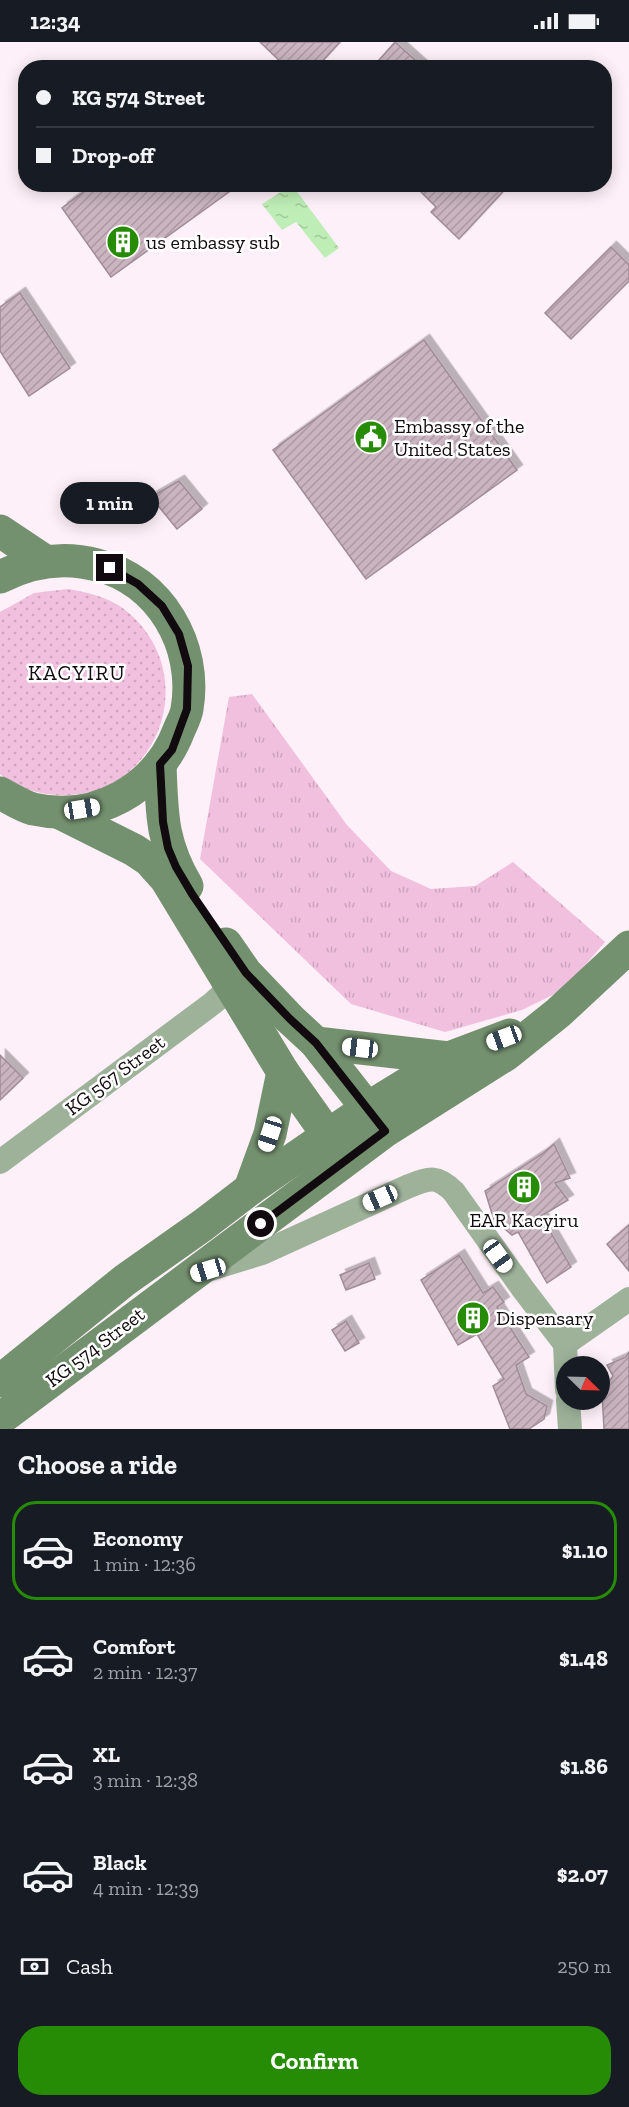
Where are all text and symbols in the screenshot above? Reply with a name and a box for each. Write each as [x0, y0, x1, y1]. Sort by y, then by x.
text: 12:34 [30, 8, 80, 35]
text: KG 574 Street [72, 84, 205, 111]
text: Drop-off [72, 142, 154, 169]
building icon: us embassy sub [105, 224, 141, 260]
place label: us embassy sub [146, 230, 280, 254]
place label: Embassy of the United States [394, 414, 524, 461]
public building icon: Embassy of the United States [353, 419, 389, 455]
callout: 1 min [60, 481, 160, 523]
text: 1 min [86, 491, 133, 515]
route end [96, 554, 123, 581]
district label: KACYIRU [28, 660, 126, 685]
car [63, 797, 101, 821]
car [484, 1023, 524, 1053]
street label: KG 567 Street [61, 1030, 170, 1120]
car [341, 1037, 379, 1059]
car [256, 1114, 284, 1154]
building icon: EAR Kacyiru [506, 1169, 542, 1205]
car [360, 1182, 400, 1214]
place label: EAR Kacyiru [470, 1208, 578, 1232]
route start [247, 1210, 274, 1237]
car [480, 1236, 516, 1276]
car [188, 1256, 228, 1284]
building icon: Dispensary [455, 1300, 491, 1336]
street label: KG 574 Street [41, 1302, 150, 1392]
place label: Dispensary [496, 1306, 594, 1330]
north arrow [556, 1356, 610, 1410]
map controls [556, 1356, 610, 1410]
text: Choose a ride [18, 1449, 177, 1481]
icon: car [21, 1524, 75, 1578]
text: Economy [93, 1525, 183, 1552]
text: $1.10 [562, 1537, 608, 1564]
text: 1 min · 12:36 [93, 1552, 196, 1576]
icon: car [21, 1632, 75, 1686]
text: Comfort [93, 1633, 175, 1660]
text: $1.48 [559, 1645, 608, 1672]
text: 2 min · 12:37 [93, 1660, 197, 1684]
icon: car [21, 1740, 75, 1794]
text: XL [93, 1741, 120, 1768]
text: $1.86 [560, 1753, 608, 1780]
text: 3 min · 12:38 [93, 1768, 198, 1792]
icon: car [21, 1848, 75, 1902]
text: Black [93, 1849, 147, 1876]
text: $2.07 [557, 1861, 608, 1888]
text: 4 min · 12:39 [93, 1876, 199, 1900]
icon: cash [18, 1950, 51, 1983]
text: Cash [66, 1953, 113, 1980]
text: 250 m [557, 1954, 611, 1978]
button: Confirm [18, 2026, 611, 2095]

